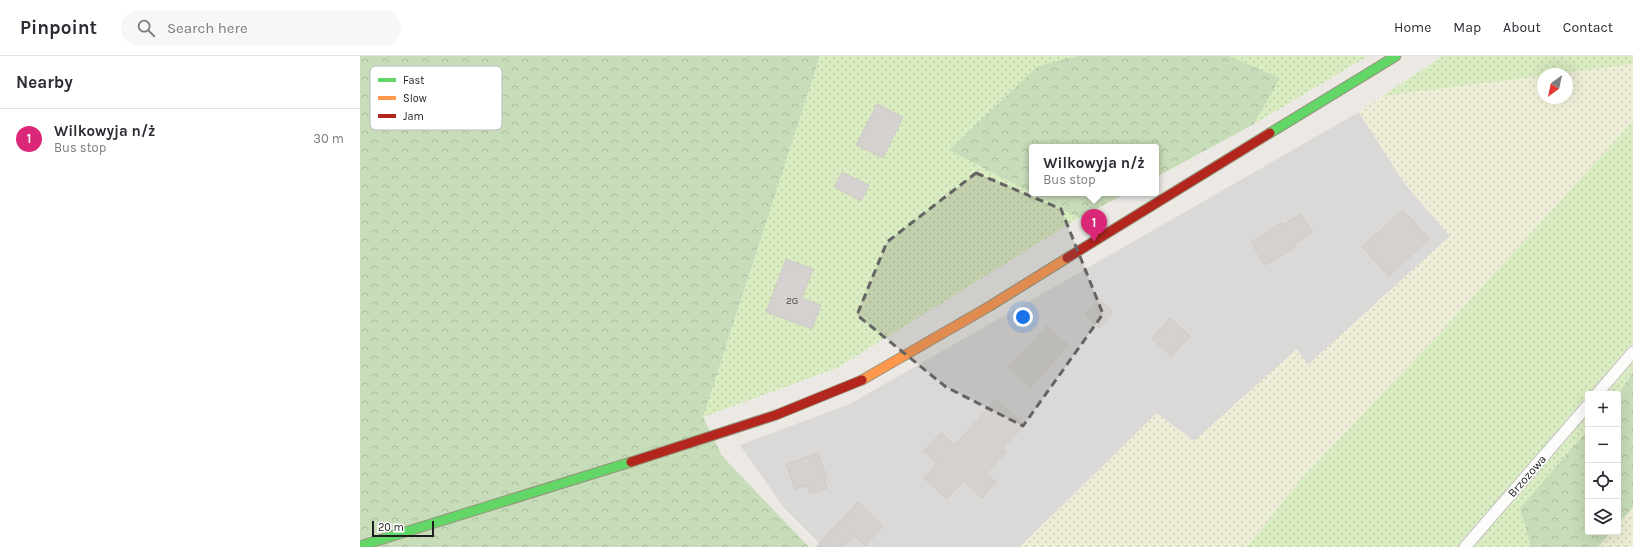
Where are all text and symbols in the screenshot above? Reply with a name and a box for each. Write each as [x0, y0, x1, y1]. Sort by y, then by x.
search box [121, 10, 401, 46]
text: Pinpoint [20, 17, 97, 39]
icon: search [135, 17, 157, 39]
text: Search here [167, 19, 248, 37]
text: Home [1394, 19, 1431, 36]
text: Map [1453, 19, 1481, 36]
text: About [1503, 19, 1541, 36]
text: Contact [1563, 19, 1613, 36]
legend [370, 66, 502, 130]
north arrow [1537, 68, 1573, 104]
text: Nearby [16, 72, 73, 92]
text: Fast [403, 74, 424, 87]
text: Slow [403, 92, 427, 105]
text: Jam [403, 110, 424, 123]
text: Wilkowyja n/ż [54, 122, 155, 140]
text: 1 [27, 131, 31, 146]
text: 30 m [313, 131, 344, 146]
text: Bus stop [54, 140, 106, 155]
popup [1029, 144, 1159, 196]
text: Wilkowyja n/ż [1043, 154, 1145, 172]
text: Bus stop [1043, 172, 1096, 187]
pin: 1 [1081, 209, 1107, 242]
house number: 2G [786, 295, 798, 307]
your location [1013, 307, 1033, 327]
map controls [1585, 391, 1621, 535]
button: + [1585, 391, 1621, 427]
button: − [1585, 427, 1621, 463]
street label: Brzozowa [1505, 452, 1549, 500]
button: locate [1585, 463, 1621, 499]
button: layers [1585, 499, 1621, 535]
scale bar [372, 519, 434, 538]
text: 20 m [378, 521, 404, 534]

